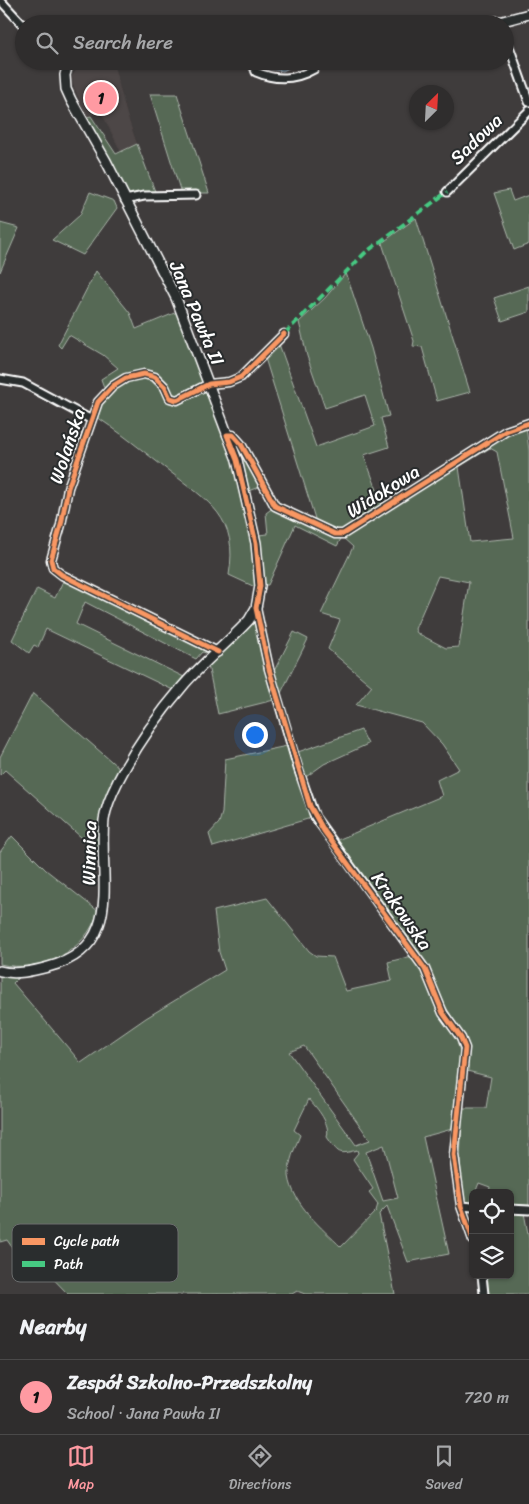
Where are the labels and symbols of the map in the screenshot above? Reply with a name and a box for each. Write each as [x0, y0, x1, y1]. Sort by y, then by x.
pin: 1 [85, 79, 117, 117]
north arrow [409, 85, 454, 130]
street label: Sadowa [442, 105, 511, 173]
street label: Jana Pawła II [160, 255, 234, 371]
street label: Wolańska [39, 403, 95, 488]
street label: Widokowa [340, 455, 427, 527]
your location [242, 722, 268, 748]
street label: Winnica [72, 820, 106, 886]
street label: Krakowska [363, 865, 442, 958]
legend [12, 1224, 178, 1282]
text: Cycle path [54, 1229, 120, 1254]
text: Path [54, 1252, 83, 1277]

